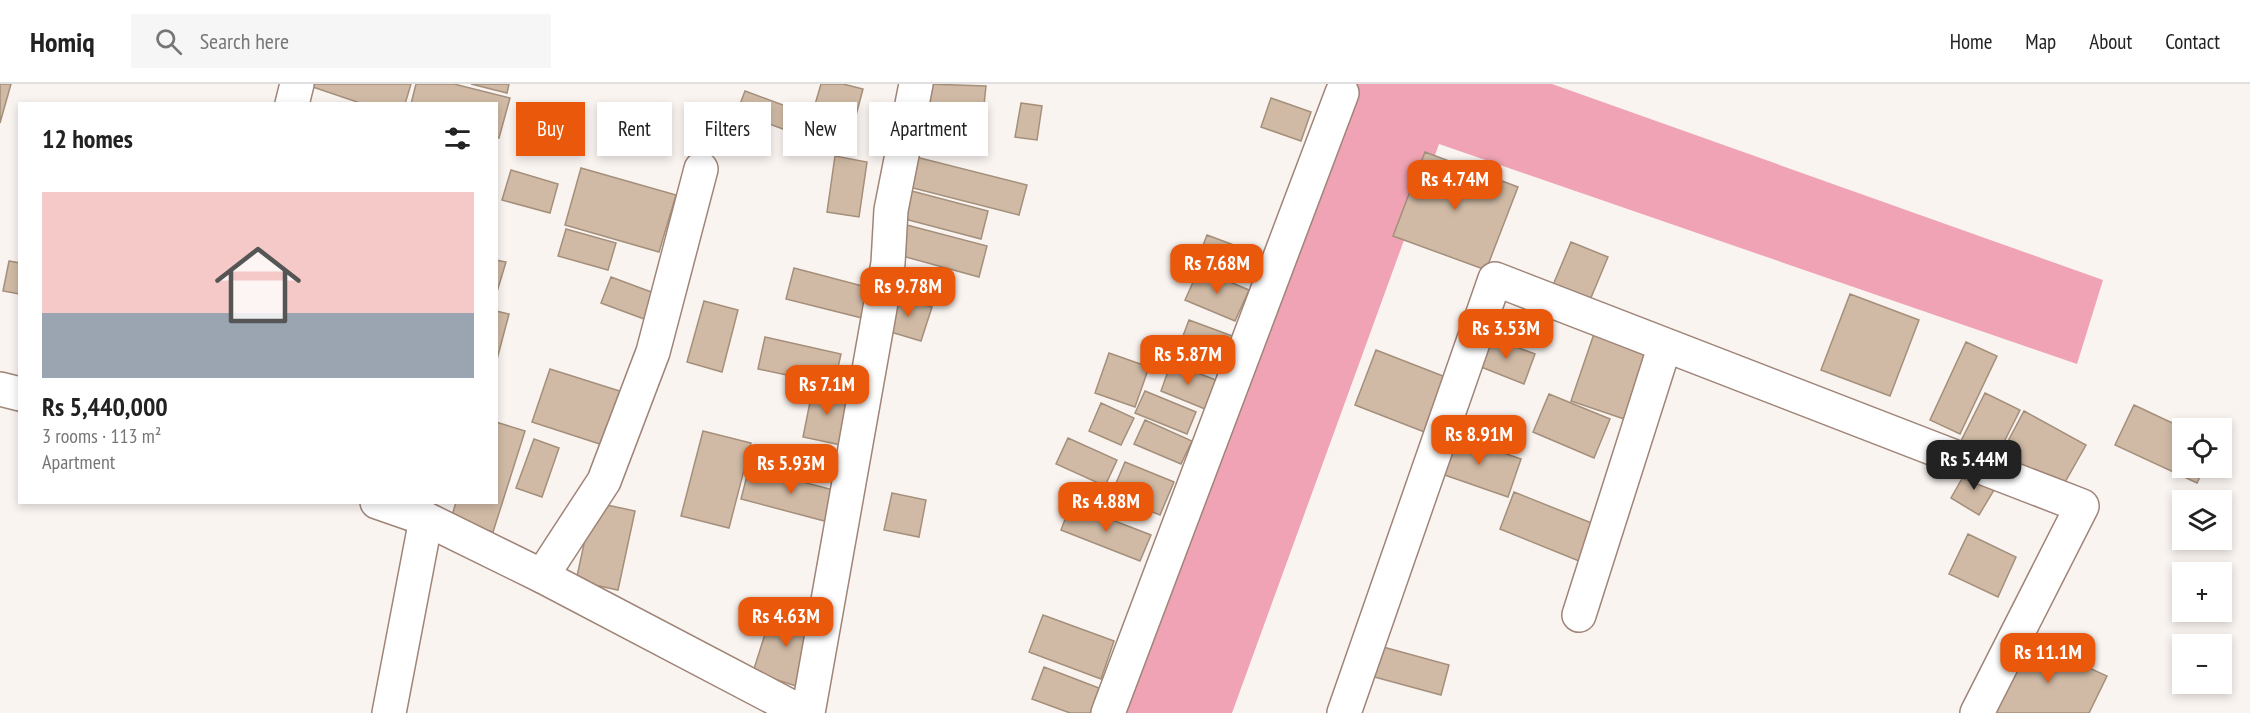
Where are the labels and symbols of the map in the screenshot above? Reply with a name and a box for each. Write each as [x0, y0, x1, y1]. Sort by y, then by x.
pin: Rs 4.74M [1393, 160, 1517, 211]
pin: Rs 7.68M [1155, 244, 1279, 295]
pin: Rs 9.78M [846, 267, 970, 318]
pin: Rs 3.53M [1444, 309, 1568, 360]
pin: Rs 5.87M [1126, 335, 1250, 386]
pin: Rs 7.1M [772, 365, 882, 416]
pin: Rs 8.91M [1417, 415, 1541, 466]
pin: Rs 5.44M [1912, 440, 2036, 491]
pin: Rs 5.93M [729, 444, 853, 495]
pin: Rs 4.88M [1044, 482, 1168, 533]
pin: Rs 4.63M [724, 597, 848, 648]
pin: Rs 11.1M [1986, 633, 2110, 684]

